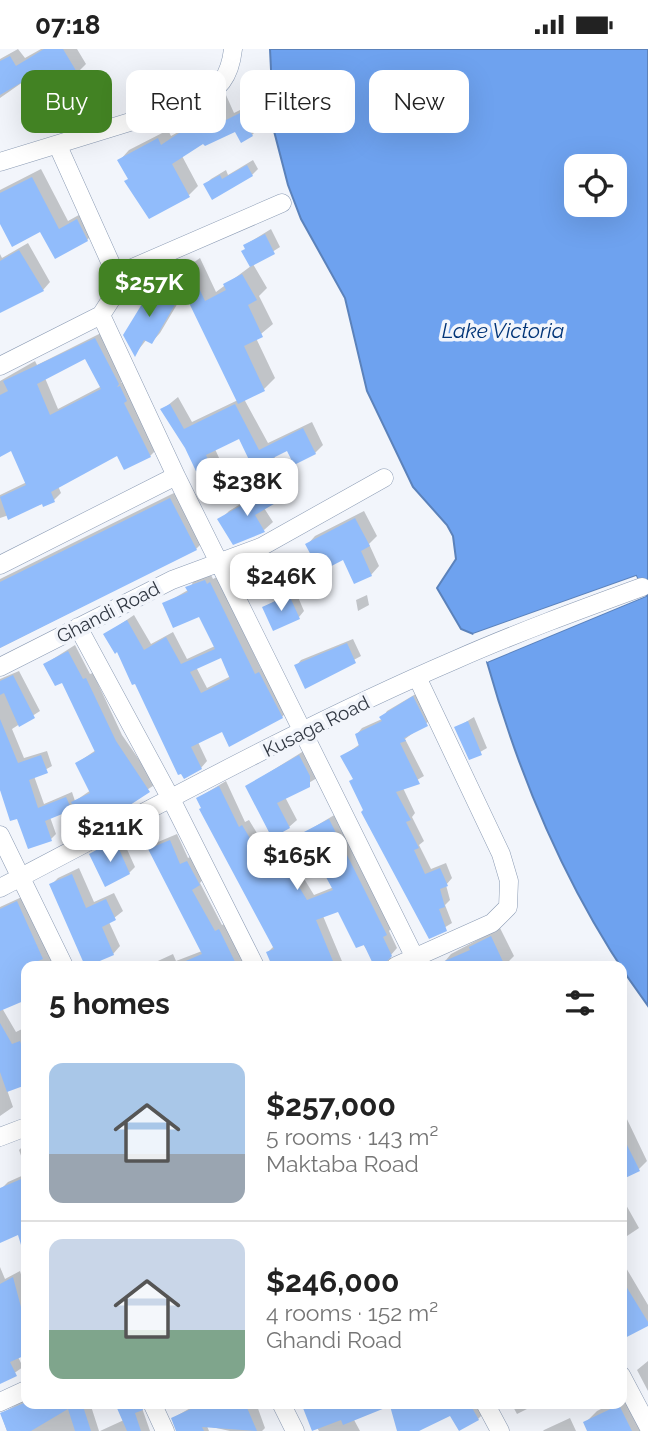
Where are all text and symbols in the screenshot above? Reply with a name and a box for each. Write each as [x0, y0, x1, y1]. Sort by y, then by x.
text: 07:18 [35, 10, 101, 40]
chip: Buy [21, 70, 112, 133]
chip: Rent [126, 70, 226, 133]
chip: Filters [240, 70, 355, 133]
chip: New [369, 70, 469, 133]
map controls [564, 154, 627, 217]
button: locate [564, 154, 627, 217]
pin: $257K [100, 259, 198, 319]
text: $257K [115, 268, 183, 295]
water label: Lake Victoria [442, 318, 564, 343]
pin: $238K [198, 459, 296, 518]
text: $238K [212, 467, 282, 494]
pin: $246K [232, 553, 330, 613]
text: $246K [246, 562, 316, 589]
street label: Ghandi Road [53, 577, 163, 647]
street label: Kusaga Road [259, 691, 373, 761]
pin: $211K [61, 805, 159, 864]
text: $211K [77, 813, 143, 840]
pin: $165K [248, 833, 346, 892]
text: $165K [263, 841, 331, 868]
icon: filters [561, 984, 599, 1022]
text: 5 homes [49, 986, 170, 1021]
text: $257,000 [266, 1088, 396, 1123]
icon: home [105, 1091, 189, 1175]
text: 5 rooms · 143 m² [266, 1123, 438, 1150]
text: Maktaba Road [266, 1150, 419, 1177]
text: $246,000 [266, 1264, 400, 1299]
icon: home [105, 1267, 189, 1351]
text: 4 rooms · 152 m² [266, 1299, 438, 1326]
text: Ghandi Road [266, 1326, 402, 1353]

